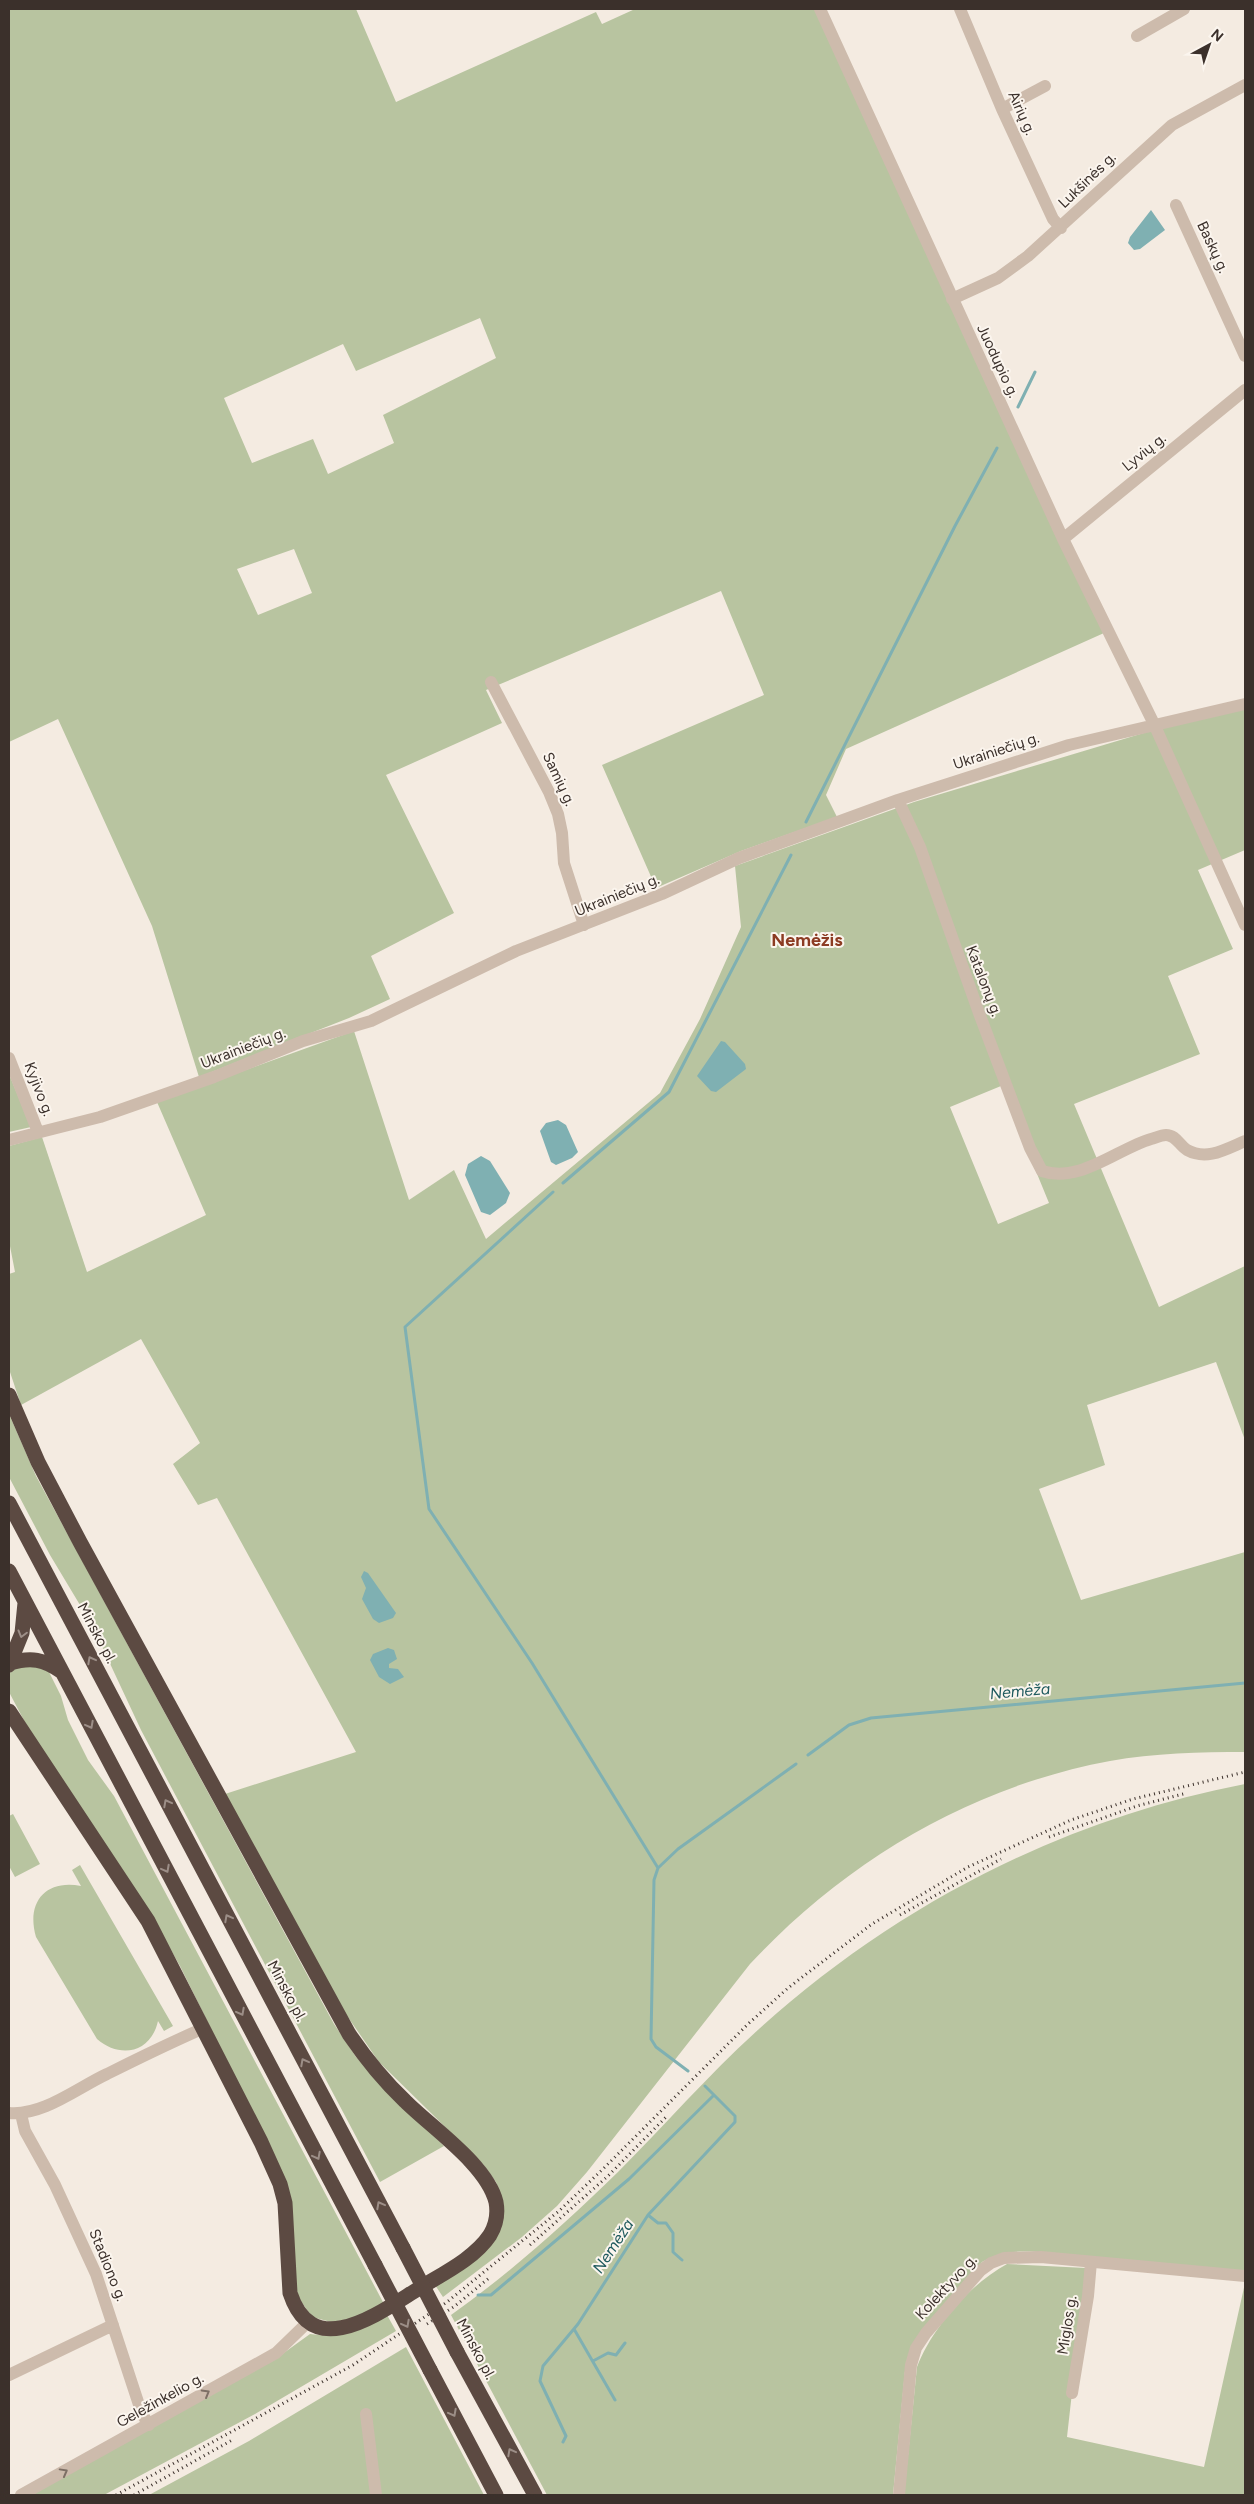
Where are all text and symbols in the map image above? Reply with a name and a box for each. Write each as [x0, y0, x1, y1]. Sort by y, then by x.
north arrow [1184, 20, 1234, 70]
text: N [1207, 25, 1227, 45]
street label: Airių g. [1004, 88, 1040, 138]
street label: Lukšinės g. [1054, 148, 1120, 212]
street label: Baskų g. [1193, 218, 1233, 276]
street label: Juodupio g. [973, 322, 1023, 400]
street label: Lyvių g. [1119, 429, 1169, 475]
street label: Ukrainiečių g. [951, 729, 1041, 773]
street label: Samių g. [539, 749, 579, 809]
street label: Ukrainiečių g. [572, 870, 662, 920]
district label: Nemėžis [771, 929, 843, 951]
street label: Katalonų g. [962, 943, 1006, 1019]
street label: Ukrainiečių g. [198, 1024, 288, 1072]
street label: Kyjivo g. [20, 1059, 58, 1119]
street label: Minsko pl. [73, 1599, 121, 1667]
one-way arrow [17, 1629, 28, 1638]
one-way arrow [87, 1656, 97, 1665]
water label: Nemėža [989, 1679, 1051, 1703]
one-way arrow [84, 1720, 94, 1729]
one-way arrow [163, 1799, 173, 1808]
one-way arrow [159, 1863, 169, 1872]
one-way arrow [224, 1914, 234, 1923]
street label: Minsko pl. [263, 1957, 311, 2025]
one-way arrow [235, 2007, 245, 2016]
one-way arrow [300, 2058, 310, 2067]
one-way arrow [311, 2151, 321, 2160]
one-way arrow [376, 2202, 386, 2211]
water label: Nemėža [588, 2215, 638, 2277]
street label: Stadiono g. [85, 2226, 131, 2304]
street label: Kolektyvo g. [911, 2251, 981, 2323]
street label: Miglos g. [1053, 2294, 1081, 2356]
street label: Minsko pl. [452, 2315, 500, 2383]
one-way arrow [400, 2319, 410, 2328]
street label: Geležinkelio g. [113, 2369, 207, 2431]
one-way arrow [201, 2389, 210, 2399]
one-way arrow [447, 2408, 457, 2417]
one-way arrow [508, 2449, 518, 2458]
one-way arrow [59, 2468, 68, 2478]

